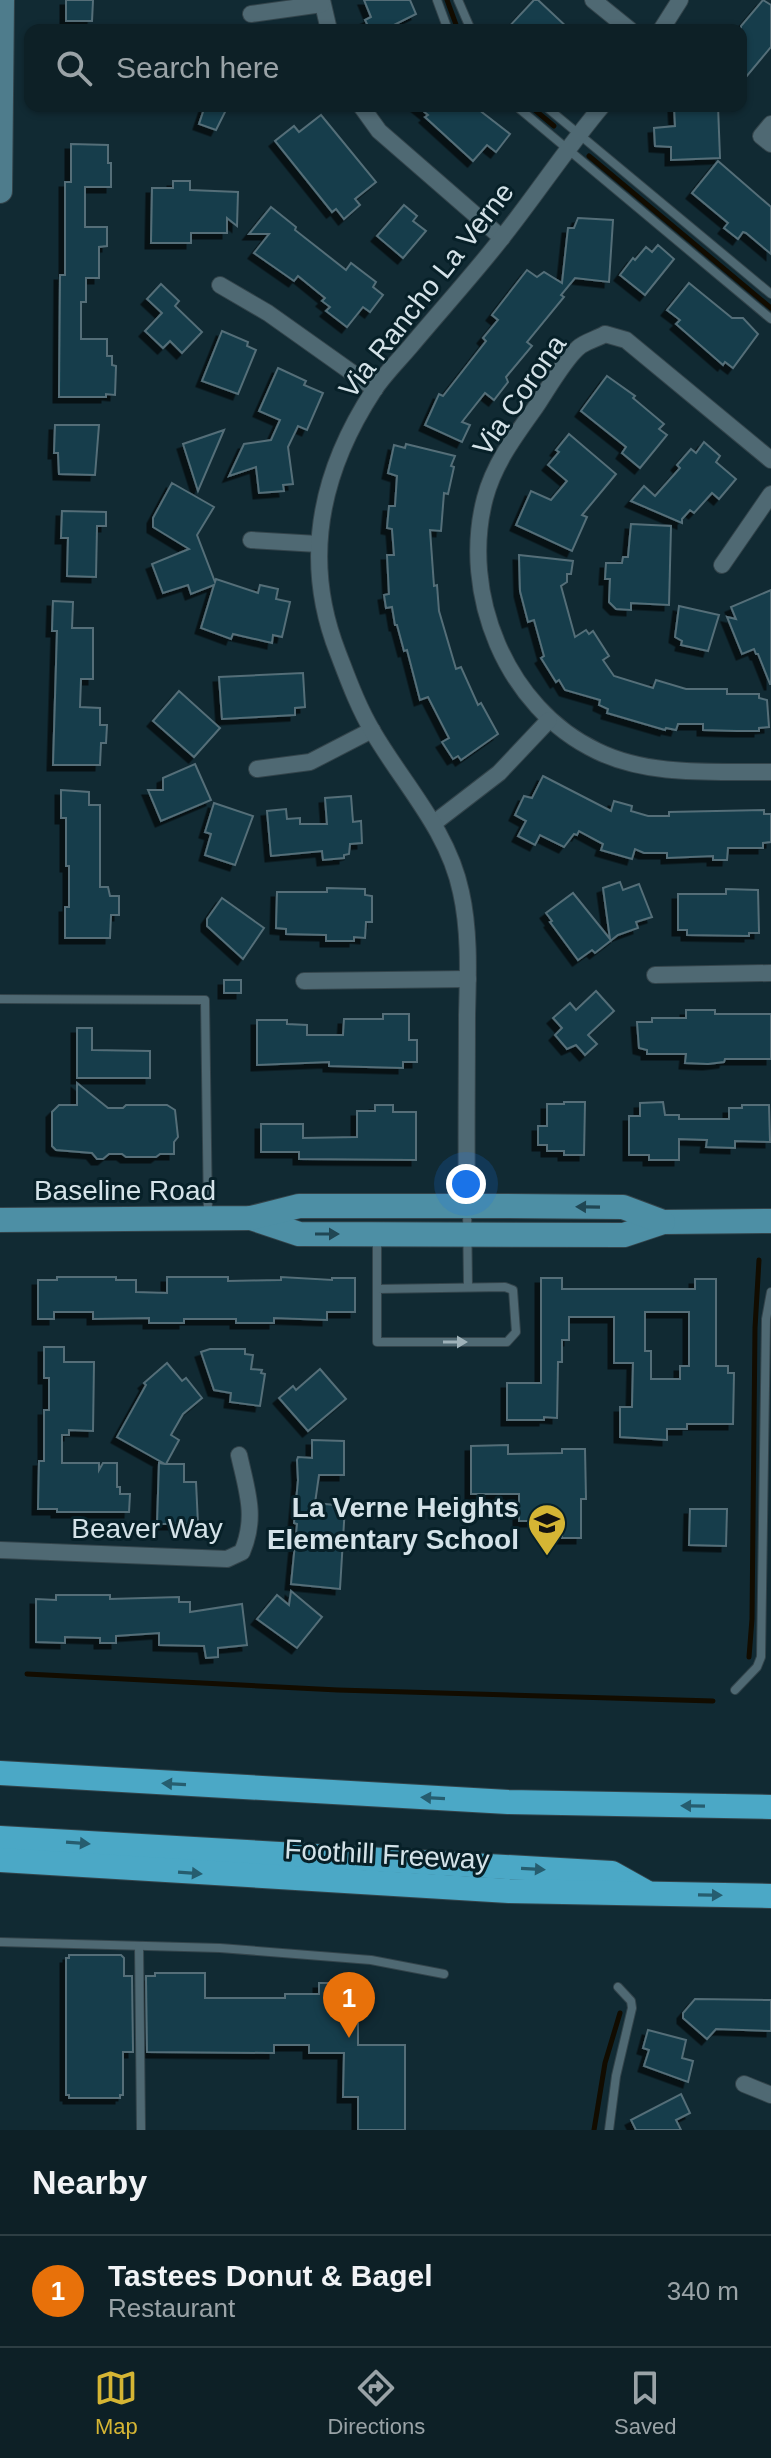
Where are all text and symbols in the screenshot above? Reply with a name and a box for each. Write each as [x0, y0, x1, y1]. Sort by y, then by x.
search box [24, 24, 747, 112]
icon: search [52, 46, 96, 90]
text: Search here [116, 51, 279, 84]
street label: Via Rancho La Verne [333, 177, 520, 404]
street label: Via Corona [467, 329, 572, 461]
your location [446, 1164, 486, 1204]
street label: Baseline Road [34, 1175, 216, 1206]
one-way arrow [575, 1201, 600, 1213]
one-way arrow [315, 1228, 340, 1240]
one-way arrow [443, 1336, 468, 1348]
place label: La Verne Heights Elementary School [267, 1492, 519, 1555]
school or university icon: La Verne Heights Elementary School [526, 1502, 568, 1557]
street label: Beaver Way [71, 1513, 223, 1544]
one-way arrow [161, 1777, 186, 1790]
one-way arrow [420, 1791, 445, 1804]
one-way arrow [680, 1799, 705, 1812]
street label: Foothill Freeway [284, 1834, 490, 1875]
one-way arrow [66, 1837, 91, 1850]
one-way arrow [521, 1863, 546, 1876]
one-way arrow [178, 1867, 203, 1880]
one-way arrow [698, 1888, 723, 1901]
pin: 1 [323, 1972, 375, 2038]
text: Nearby [32, 2163, 147, 2201]
text: Tastees Donut & Bagel [108, 2259, 433, 2292]
text: 1 [51, 2276, 65, 2306]
text: 340 m [667, 2276, 739, 2306]
text: Restaurant [108, 2293, 235, 2323]
tab: Map [94, 2366, 138, 2440]
tab: Directions [327, 2366, 425, 2440]
tab: Saved [614, 2366, 677, 2440]

